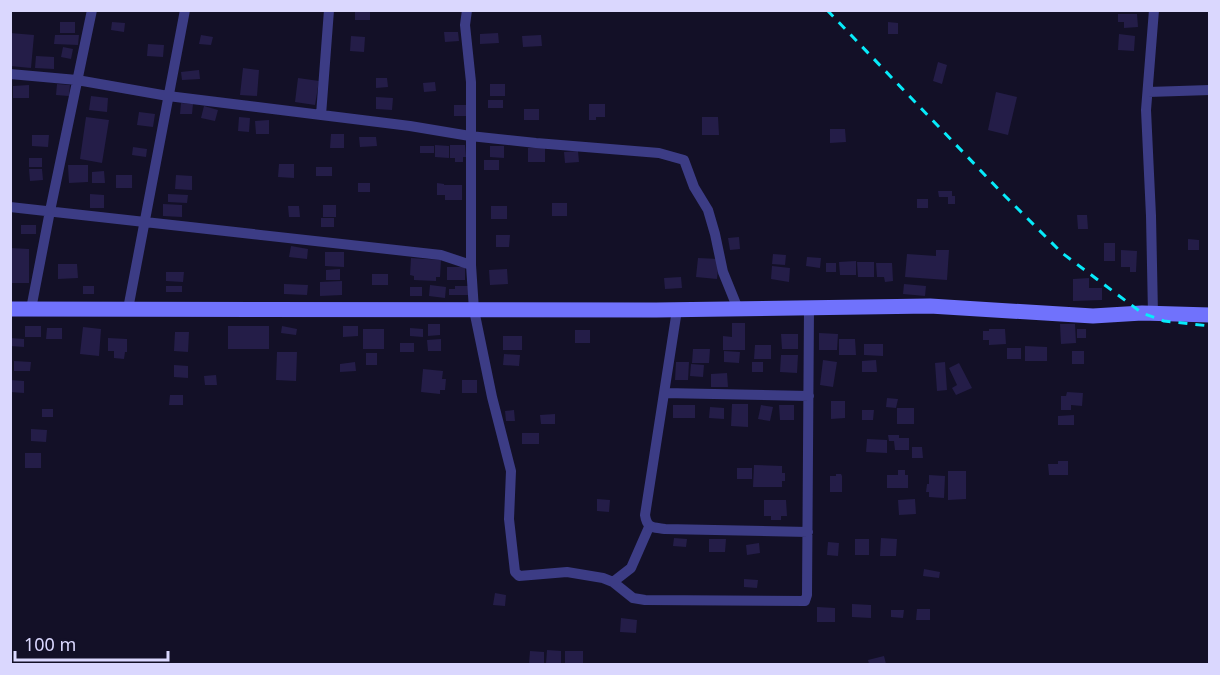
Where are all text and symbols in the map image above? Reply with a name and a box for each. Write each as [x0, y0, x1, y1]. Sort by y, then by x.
scale bar [15, 624, 168, 662]
text: 100 m [24, 632, 76, 656]

